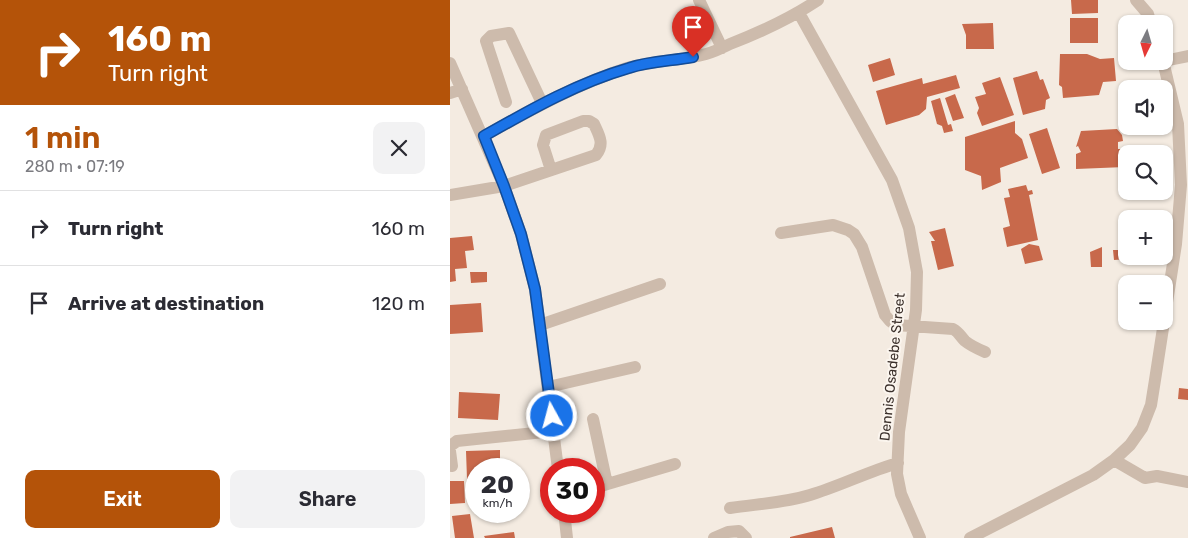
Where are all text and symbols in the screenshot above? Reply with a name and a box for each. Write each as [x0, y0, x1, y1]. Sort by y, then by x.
pin [672, 6, 714, 57]
icon: arrive [679, 13, 707, 41]
north arrow [1118, 15, 1172, 70]
map controls [1118, 15, 1173, 330]
text: 160 m [108, 18, 212, 60]
icon: right [25, 20, 90, 85]
text: Turn right [108, 60, 208, 87]
button: sound [1118, 80, 1173, 135]
text: 1 min [25, 120, 100, 156]
button: close [373, 122, 425, 174]
button: search [1118, 145, 1173, 200]
text: 280 m · 07:19 [25, 157, 125, 176]
button: + [1118, 210, 1173, 265]
icon: right [25, 214, 53, 242]
text: Turn right [68, 217, 163, 240]
text: 160 m [372, 217, 425, 240]
button: − [1118, 275, 1173, 330]
icon: arrive [25, 289, 53, 317]
text: Arrive at destination [68, 292, 264, 315]
text: 120 m [372, 292, 425, 315]
street label: Dennis Osadebe Street [876, 292, 909, 442]
position arrow [525, 389, 577, 441]
speed limit sign: 30 [540, 458, 605, 523]
button: Exit [25, 470, 220, 528]
button: Share [230, 470, 425, 528]
text: 20 [481, 470, 514, 499]
text: km/h [483, 496, 512, 510]

